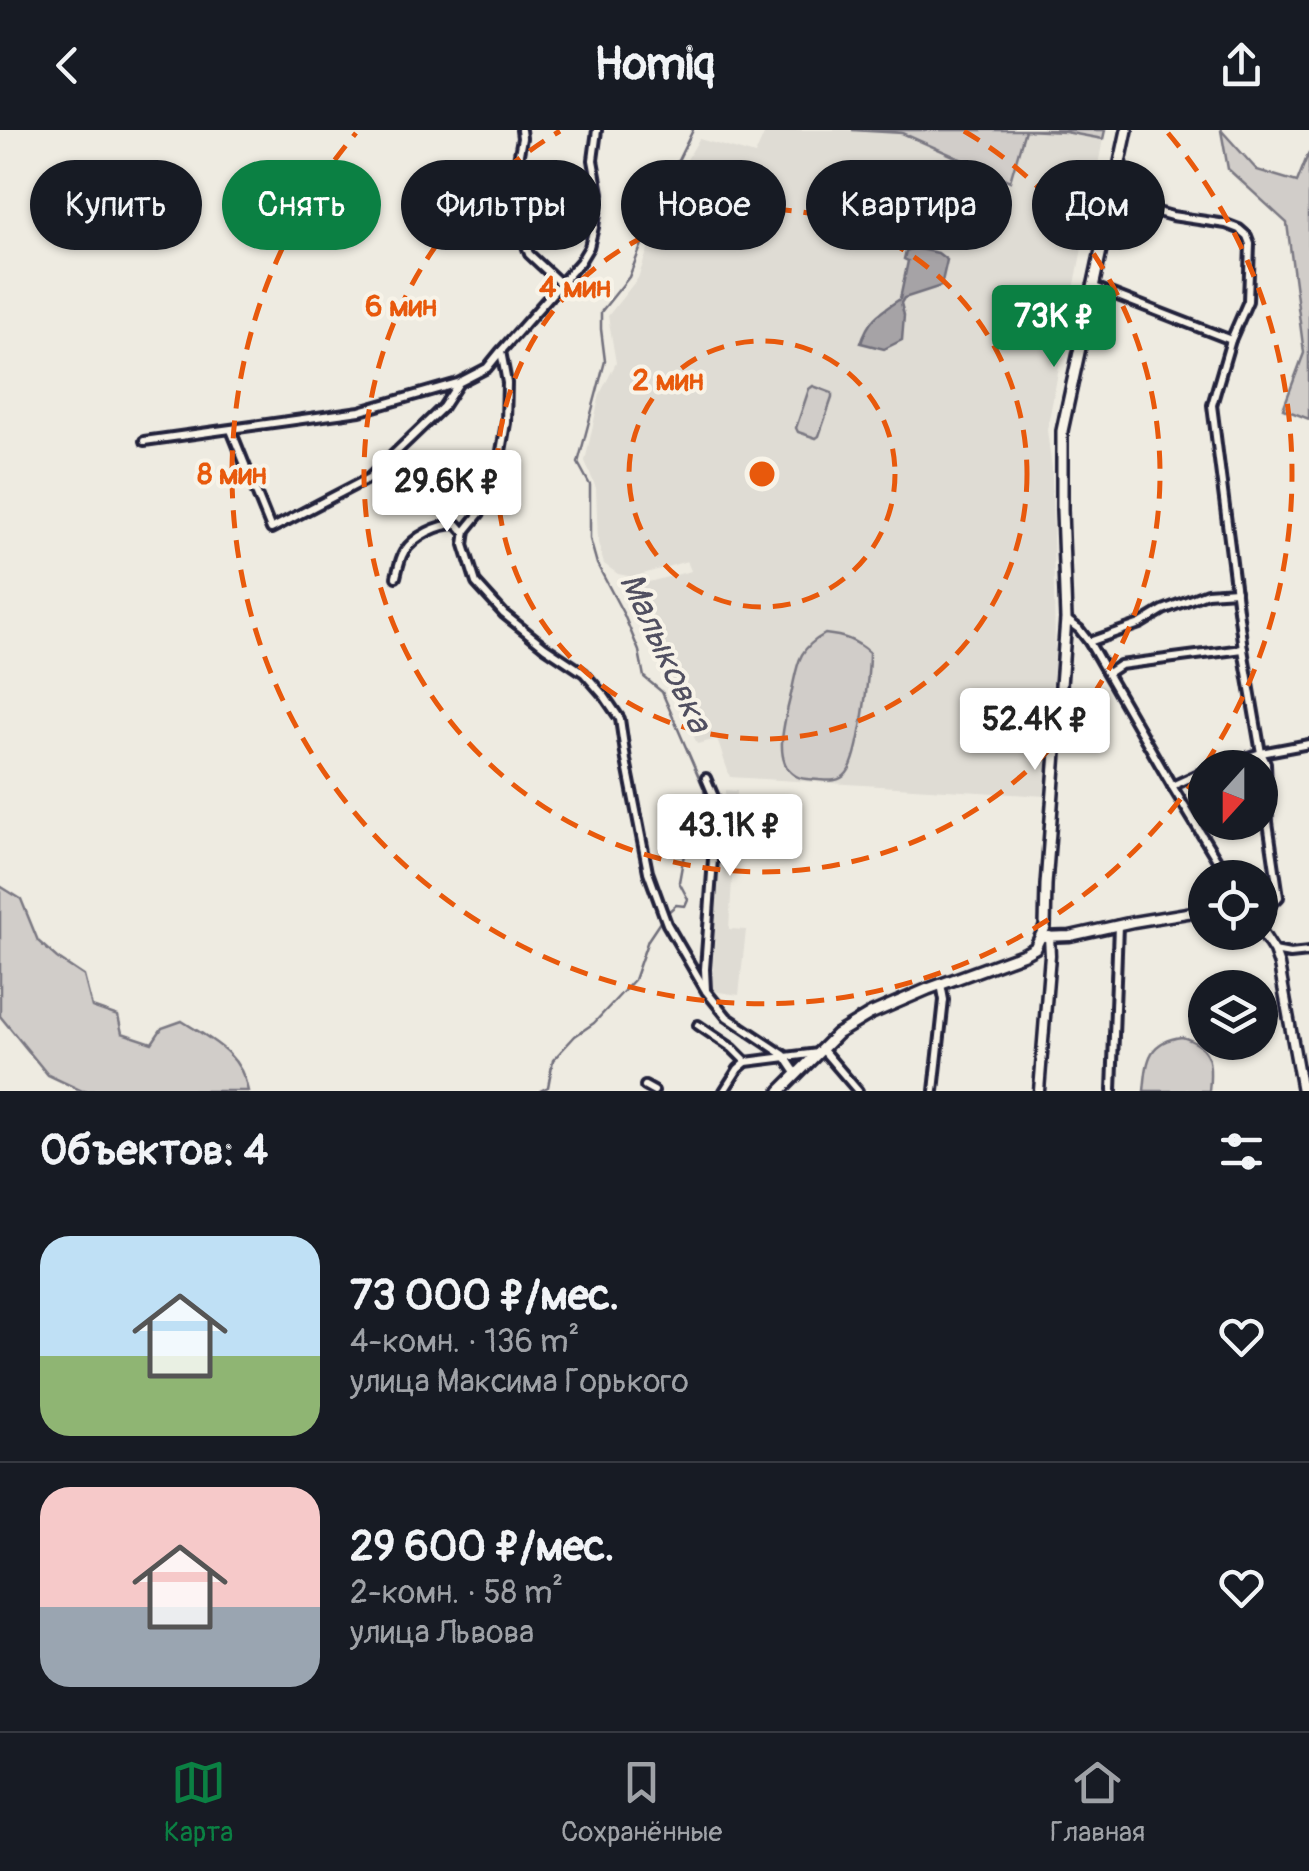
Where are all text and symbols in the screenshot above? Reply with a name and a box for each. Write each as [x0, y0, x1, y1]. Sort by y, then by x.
text: Homiq [594, 37, 715, 93]
icon: back [40, 38, 95, 93]
icon: share [1214, 38, 1269, 93]
chip: Купить [30, 160, 202, 250]
chip: Снять [222, 160, 381, 250]
chip: Фильтры [401, 160, 601, 250]
chip: Новое [621, 160, 786, 250]
chip: Квартира [806, 160, 1012, 250]
chip: Дом [1032, 160, 1165, 250]
text: 4 мин [539, 269, 611, 306]
pin: 73K ₽ [984, 285, 1124, 370]
text: 6 мин [365, 288, 437, 325]
text: 73K ₽ [1014, 297, 1094, 337]
text: 2 мин [632, 362, 704, 399]
pin: 29.6K ₽ [355, 450, 539, 535]
text: 8 мин [197, 456, 267, 493]
centre of rings [744, 456, 780, 492]
text: 29.6K ₽ [394, 462, 500, 502]
water label: Малыковка [609, 566, 722, 741]
pin: 52.4K ₽ [943, 688, 1127, 773]
text: 52.4K ₽ [982, 700, 1088, 740]
north arrow [1188, 750, 1278, 840]
map controls [1188, 750, 1278, 1060]
pin: 43.1K ₽ [638, 794, 822, 879]
text: 43.1K ₽ [679, 806, 781, 846]
button: locate [1188, 860, 1278, 950]
button: layers [1188, 970, 1278, 1060]
icon: filters [1214, 1124, 1269, 1179]
text: Объектов: 4 [40, 1125, 268, 1177]
text: 73 000 ₽/мес. [350, 1270, 619, 1322]
icon: home [120, 1276, 240, 1396]
icon: heart [1214, 1309, 1269, 1364]
text: 4-комн. · 136 m² [350, 1322, 579, 1362]
text: улица Максима Горького [350, 1362, 689, 1402]
text: 29 600 ₽/мес. [350, 1521, 614, 1573]
icon: home [120, 1527, 240, 1647]
icon: heart [1214, 1560, 1269, 1615]
text: 2-комн. · 58 m² [350, 1573, 563, 1613]
text: улица Львова [350, 1613, 534, 1653]
tab: Карта [164, 1755, 233, 1850]
tab: Сохранённые [561, 1755, 722, 1850]
tab: Главная [1050, 1755, 1145, 1850]

